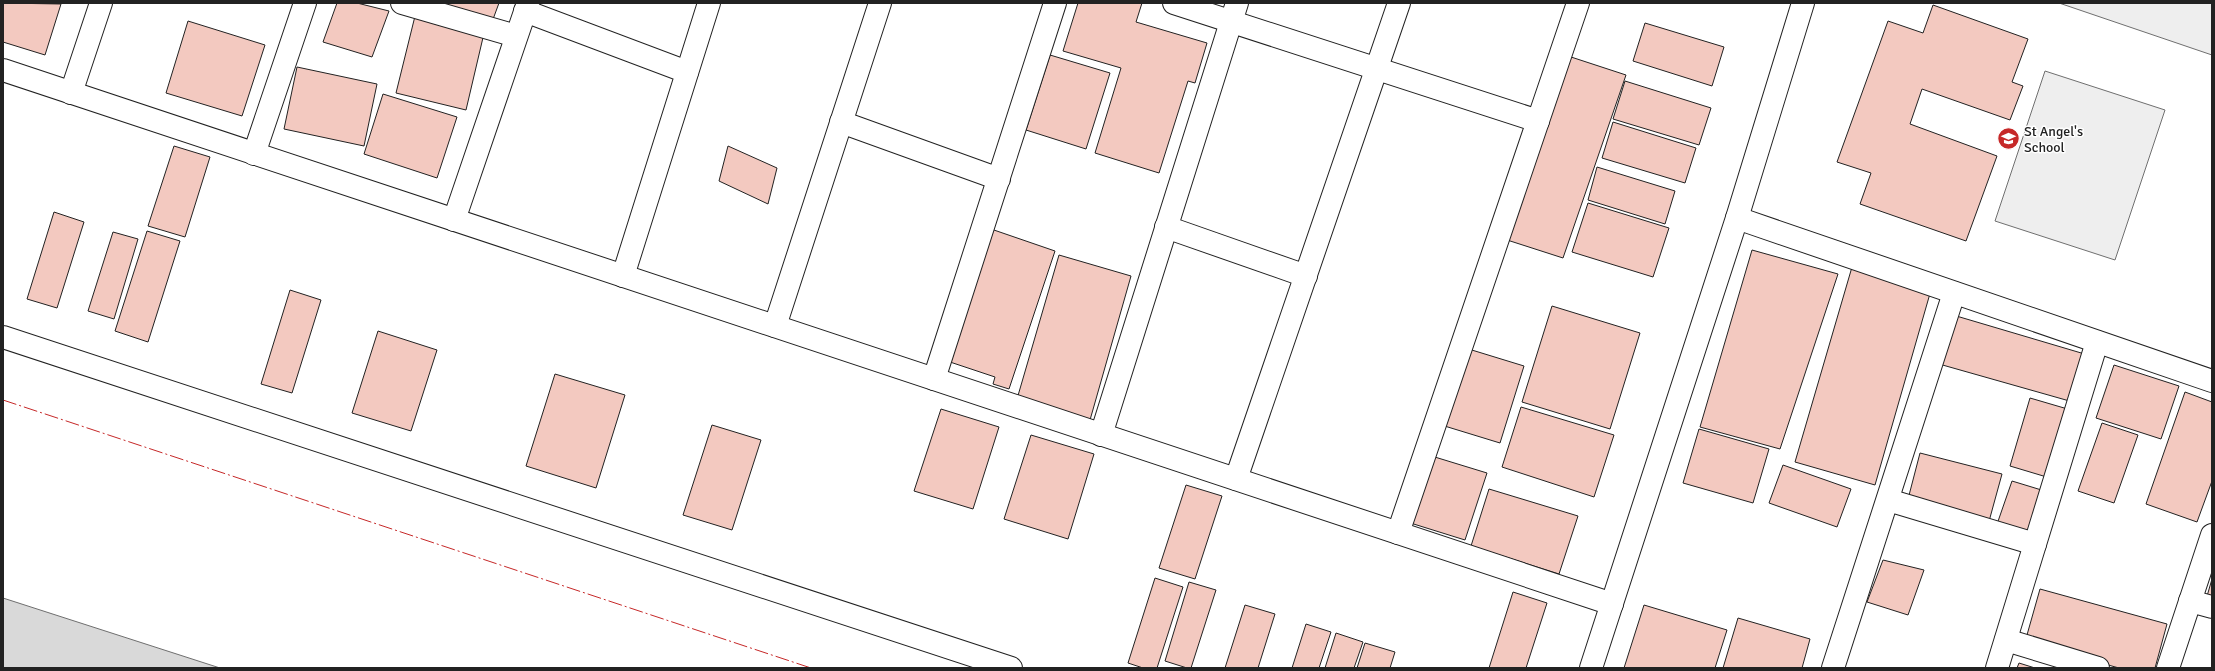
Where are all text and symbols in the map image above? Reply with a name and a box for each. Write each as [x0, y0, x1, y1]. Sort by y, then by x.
place label: St Angel's School [2024, 123, 2083, 156]
school or university icon: St Angel's School [1995, 126, 2021, 152]

